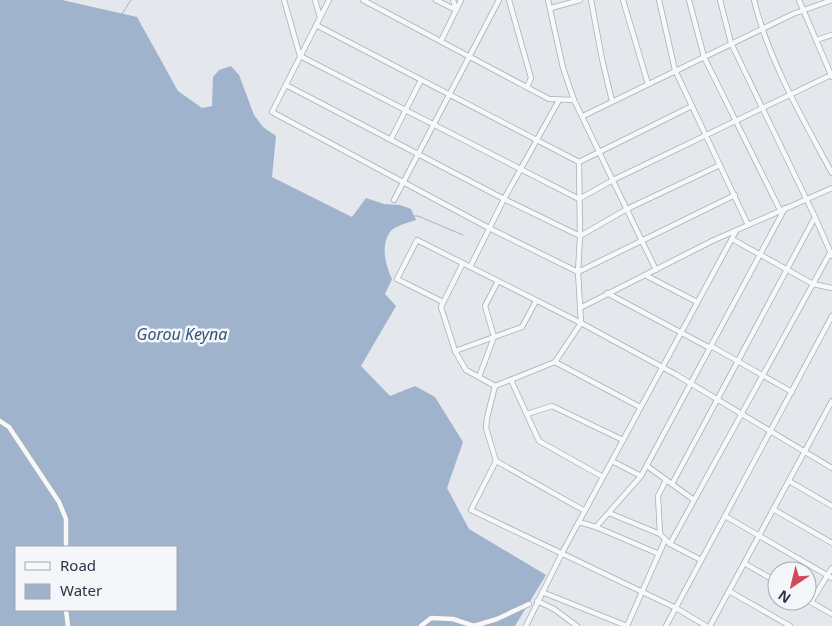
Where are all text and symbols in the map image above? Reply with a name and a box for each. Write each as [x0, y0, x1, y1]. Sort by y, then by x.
water label: Gorou Keyna [137, 323, 227, 345]
legend [15, 546, 178, 611]
text: Road [60, 555, 96, 575]
north arrow [767, 561, 817, 611]
text: Water [60, 580, 102, 600]
text: N [774, 586, 794, 608]

